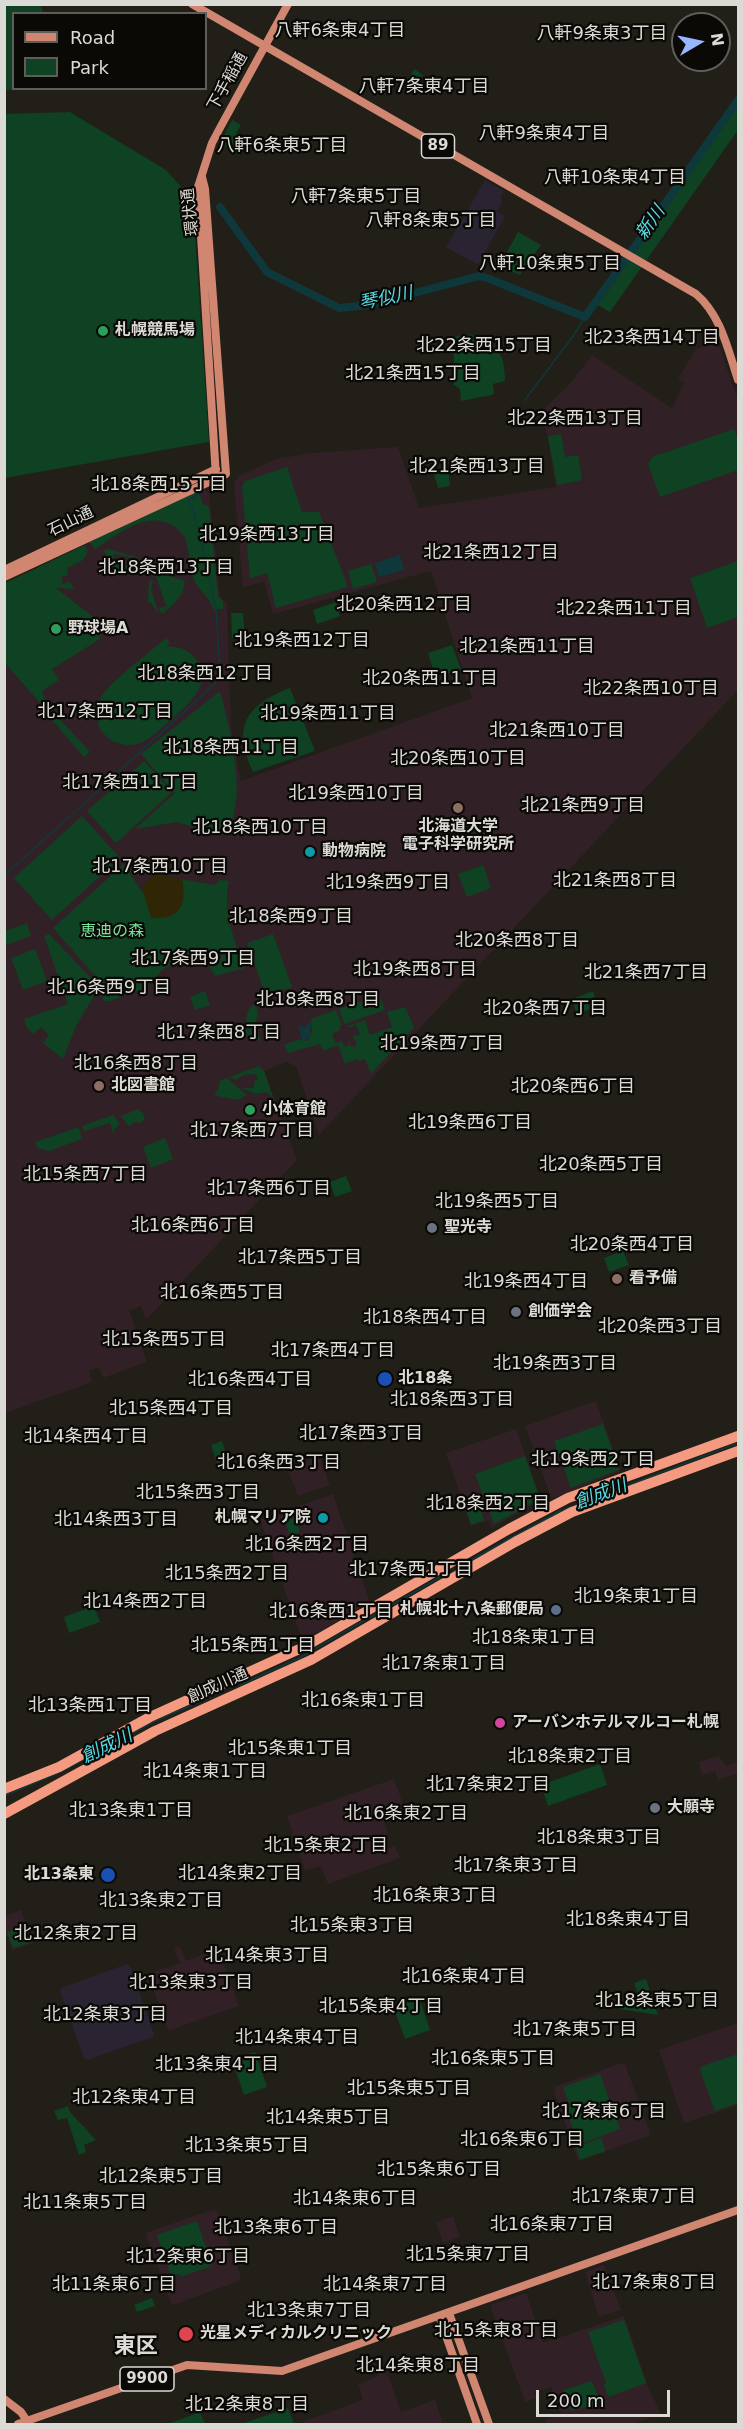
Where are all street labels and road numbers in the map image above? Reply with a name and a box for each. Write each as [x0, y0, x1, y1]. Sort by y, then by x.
street label: 下手稲通 [204, 49, 252, 115]
road number: 89 [422, 134, 454, 158]
street label: 環状通 [179, 187, 203, 237]
street label: 石山通 [45, 503, 97, 541]
street label: 創成川通 [185, 1664, 251, 1708]
road number: 9900 [120, 2367, 174, 2391]

